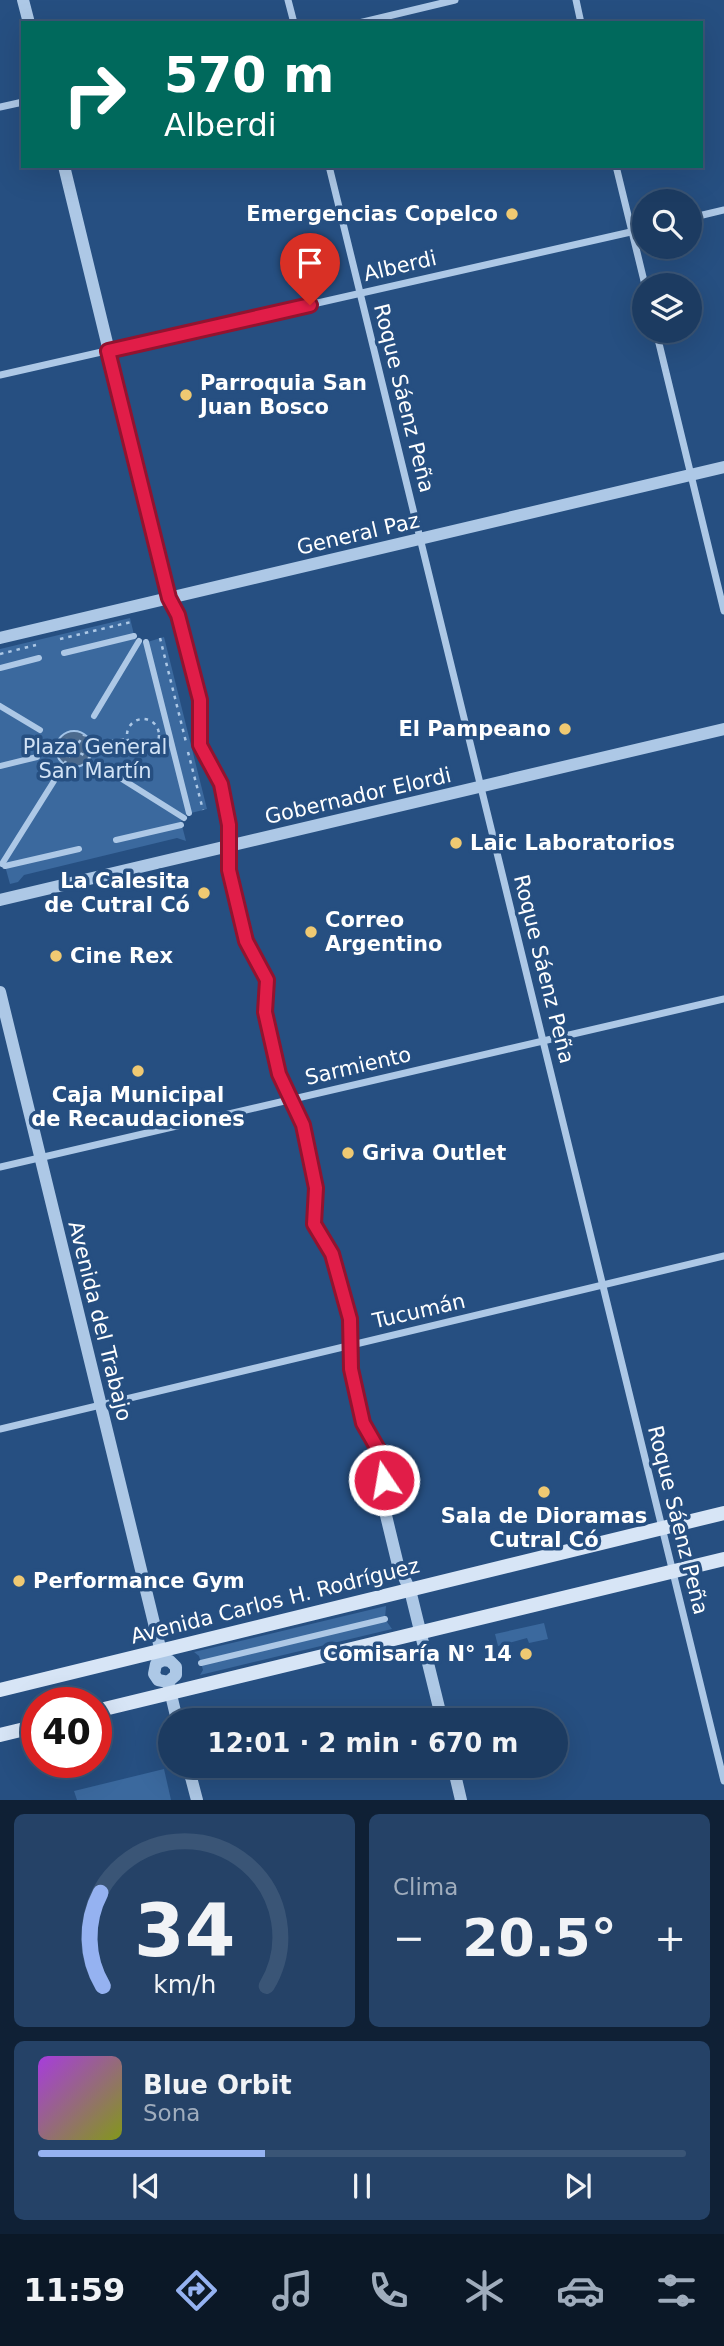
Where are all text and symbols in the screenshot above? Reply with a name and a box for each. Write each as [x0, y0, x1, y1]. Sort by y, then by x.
text: 570 m [164, 47, 334, 104]
icon: right [49, 49, 140, 140]
text: Alberdi [164, 106, 277, 144]
map controls [632, 189, 702, 343]
button: search [632, 189, 702, 259]
place label: Emergencias Copelco [246, 202, 498, 226]
marker: Emergencias Copelco [504, 206, 520, 222]
pin [280, 233, 340, 305]
icon: arrive [291, 244, 329, 282]
street label: Alberdi [361, 246, 439, 286]
button: layers [632, 273, 702, 343]
street label: Roque Sáenz Peña [369, 301, 439, 495]
place label: Parroquia San Juan Bosco [198, 371, 367, 419]
marker: Parroquia San Juan Bosco [178, 387, 194, 403]
street label: General Paz [294, 508, 422, 560]
place label: El Pampeano [398, 717, 551, 741]
marker: El Pampeano [557, 721, 573, 737]
park label: Plaza General San Martín [23, 735, 167, 783]
street label: Gobernador Elordi [262, 763, 454, 829]
place label: Laic Laboratorios [470, 831, 675, 855]
marker: Laic Laboratorios [448, 835, 464, 851]
place label: La Calesita de Cutral Có [44, 869, 190, 917]
street label: Roque Sáenz Peña [509, 872, 579, 1066]
marker: La Calesita de Cutral Có [196, 885, 212, 901]
place label: Correo Argentino [325, 908, 442, 956]
marker: Correo Argentino [303, 924, 319, 940]
place label: Cine Rex [70, 944, 174, 968]
marker: Cine Rex [48, 948, 64, 964]
street label: Sarmiento [303, 1042, 413, 1090]
marker: Caja Municipal de Recaudaciones [130, 1063, 146, 1079]
place label: Caja Municipal de Recaudaciones [31, 1083, 245, 1131]
place label: Griva Outlet [362, 1141, 506, 1165]
marker: Griva Outlet [340, 1145, 356, 1161]
street label: Avenida del Trabajo [64, 1218, 136, 1424]
street label: Tucumán [369, 1289, 468, 1334]
street label: Roque Sáenz Peña [643, 1423, 713, 1617]
position arrow [347, 1443, 421, 1517]
marker: Sala de Dioramas Cutral Có [536, 1484, 552, 1500]
place label: Sala de Dioramas Cutral Có [441, 1504, 647, 1552]
street label: Avenida Carlos H. Rodríguez [128, 1553, 422, 1649]
place label: Performance Gym [33, 1569, 245, 1593]
marker: Performance Gym [11, 1573, 27, 1589]
place label: Comisaría N° 14 [323, 1642, 512, 1666]
marker: Comisaría N° 14 [518, 1646, 534, 1662]
speed limit sign: 40 [21, 1687, 112, 1778]
text: 12:01 · 2 min · 670 m [208, 1728, 518, 1758]
text: Clima [393, 1874, 458, 1900]
text: 34 [134, 1889, 235, 1974]
text: 20.5° [462, 1908, 617, 1968]
text: − [393, 1916, 425, 1960]
text: + [654, 1916, 686, 1960]
text: km/h [153, 1970, 216, 1999]
text: Blue Orbit [143, 2070, 292, 2100]
text: Sona [143, 2100, 200, 2126]
icon: previous [127, 2167, 165, 2205]
icon: pause [343, 2167, 381, 2205]
icon: next [559, 2167, 597, 2205]
icon: directions [172, 2266, 221, 2315]
icon: music [268, 2266, 317, 2315]
icon: phone [364, 2266, 413, 2315]
icon: climate [460, 2266, 509, 2315]
icon: car [556, 2266, 605, 2315]
icon: filters [652, 2266, 701, 2315]
text: 11:59 [23, 2271, 125, 2309]

